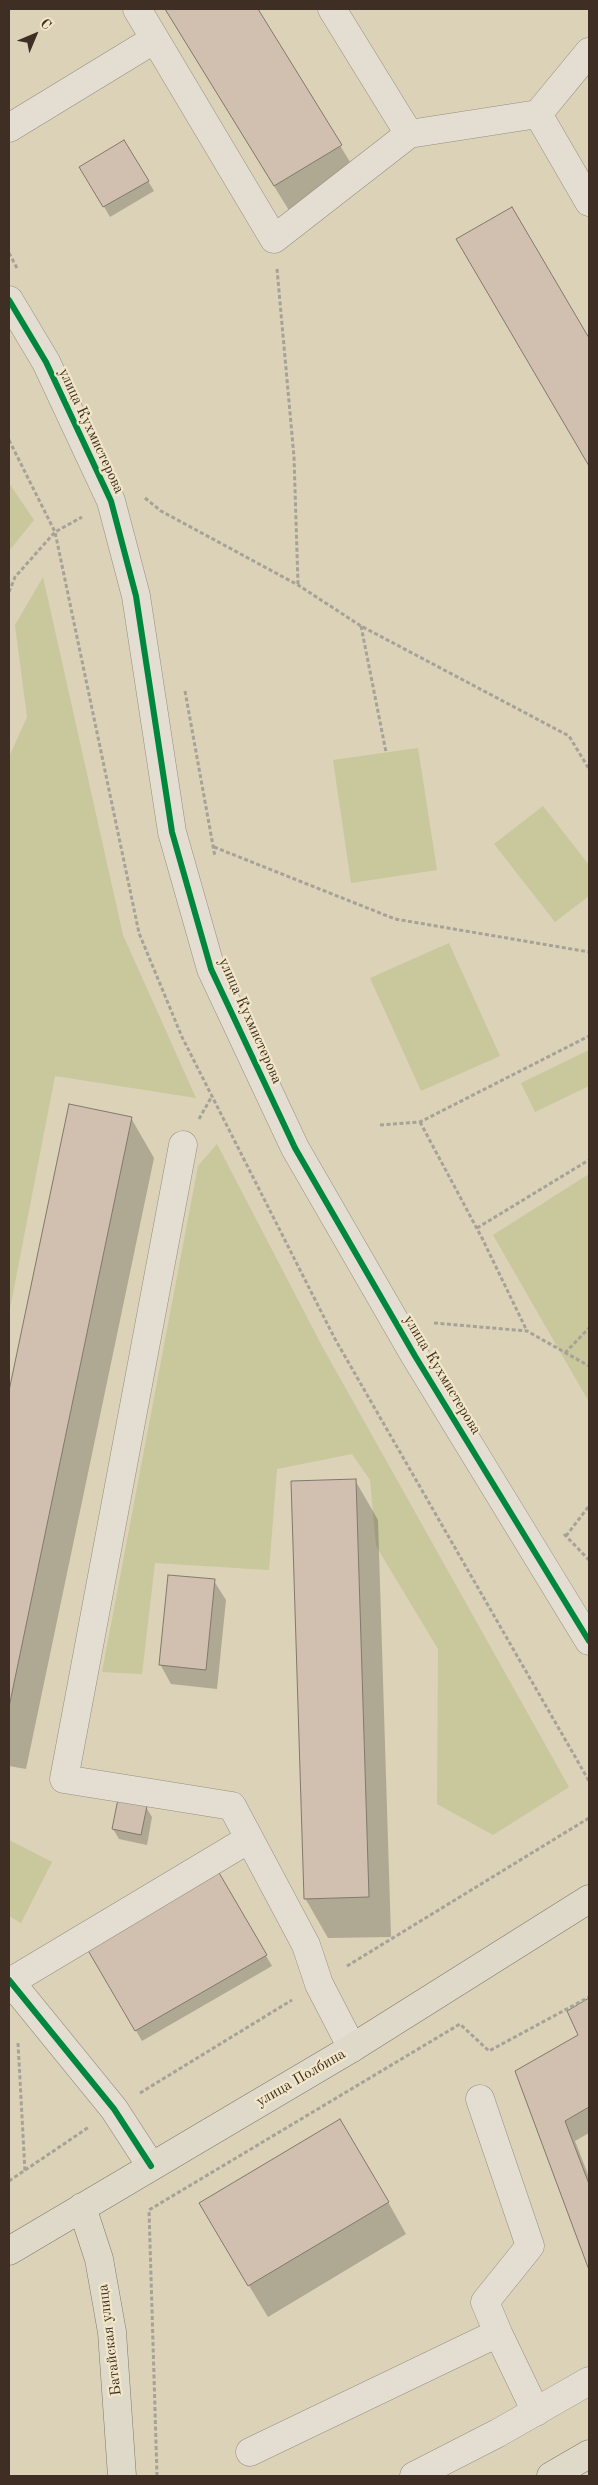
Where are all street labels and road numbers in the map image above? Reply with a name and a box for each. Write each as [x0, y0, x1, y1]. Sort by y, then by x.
street label: улица Кухмистерова [54, 365, 128, 497]
street label: улица Кухмистерова [214, 955, 286, 1087]
street label: улица Кухмистерова [399, 1312, 485, 1438]
street label: улица Полбина [253, 2045, 349, 2111]
street label: Батайская улица [94, 2283, 126, 2397]

